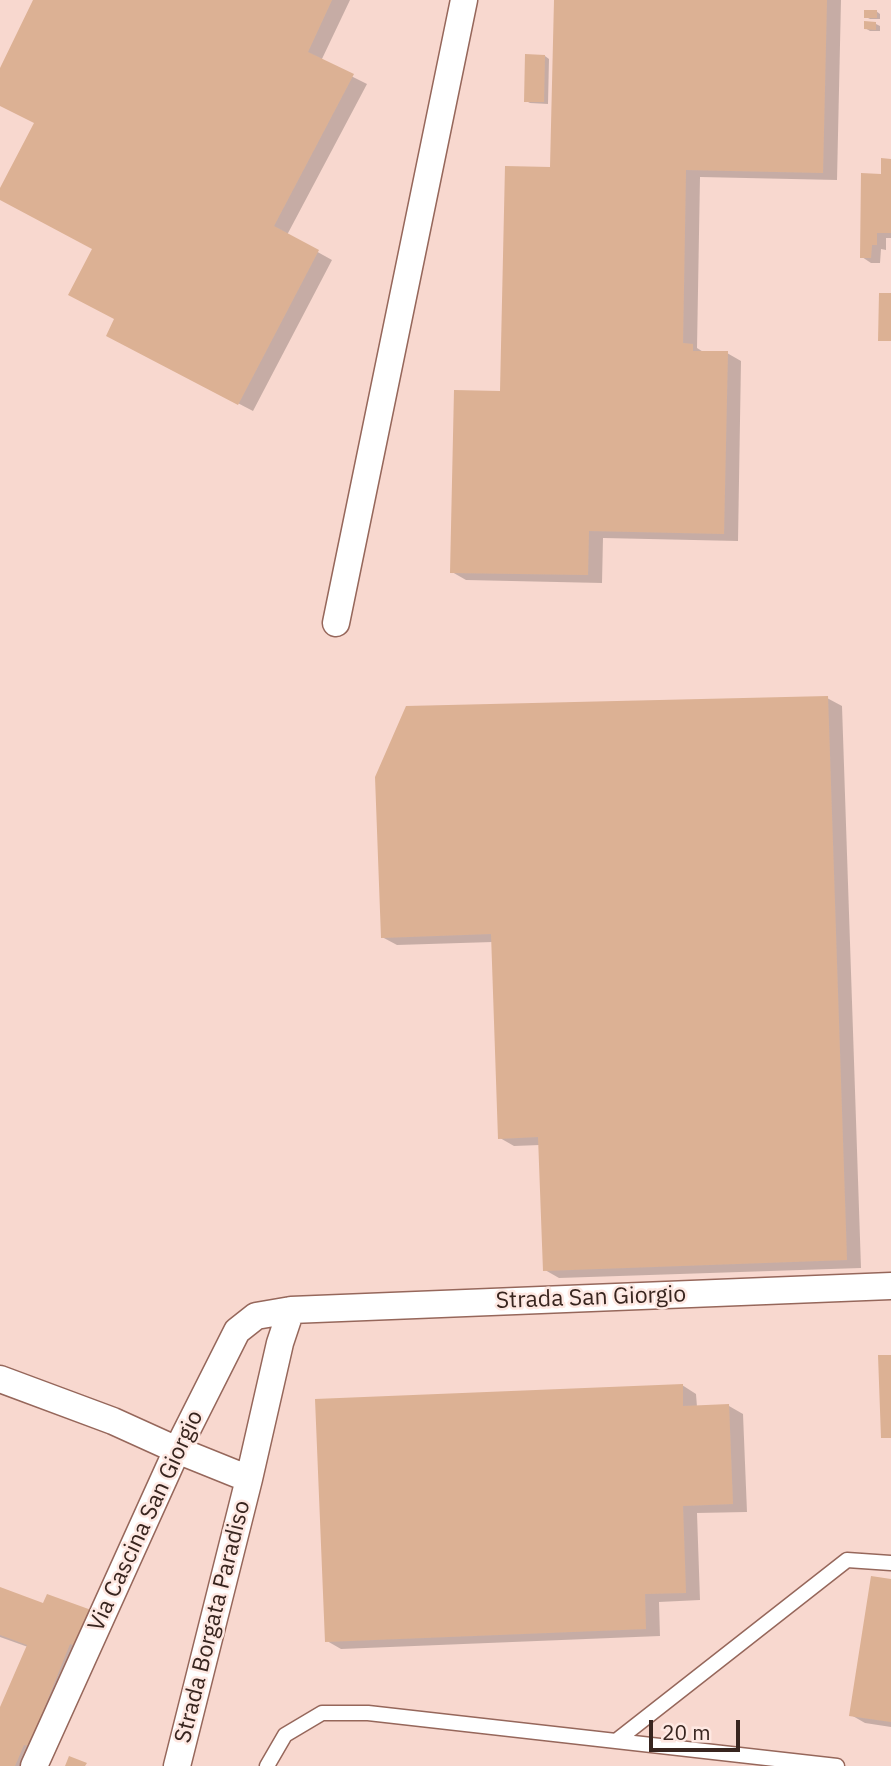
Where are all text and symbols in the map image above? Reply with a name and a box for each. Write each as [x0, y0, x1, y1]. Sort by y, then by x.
street label: Strada San Giorgio [495, 1281, 687, 1315]
street label: Via Cascina San Giorgio [83, 1406, 209, 1636]
street label: Strada Borgata Paradiso [170, 1498, 256, 1746]
scale bar [653, 1706, 744, 1750]
text: 20 m [662, 1718, 711, 1746]

